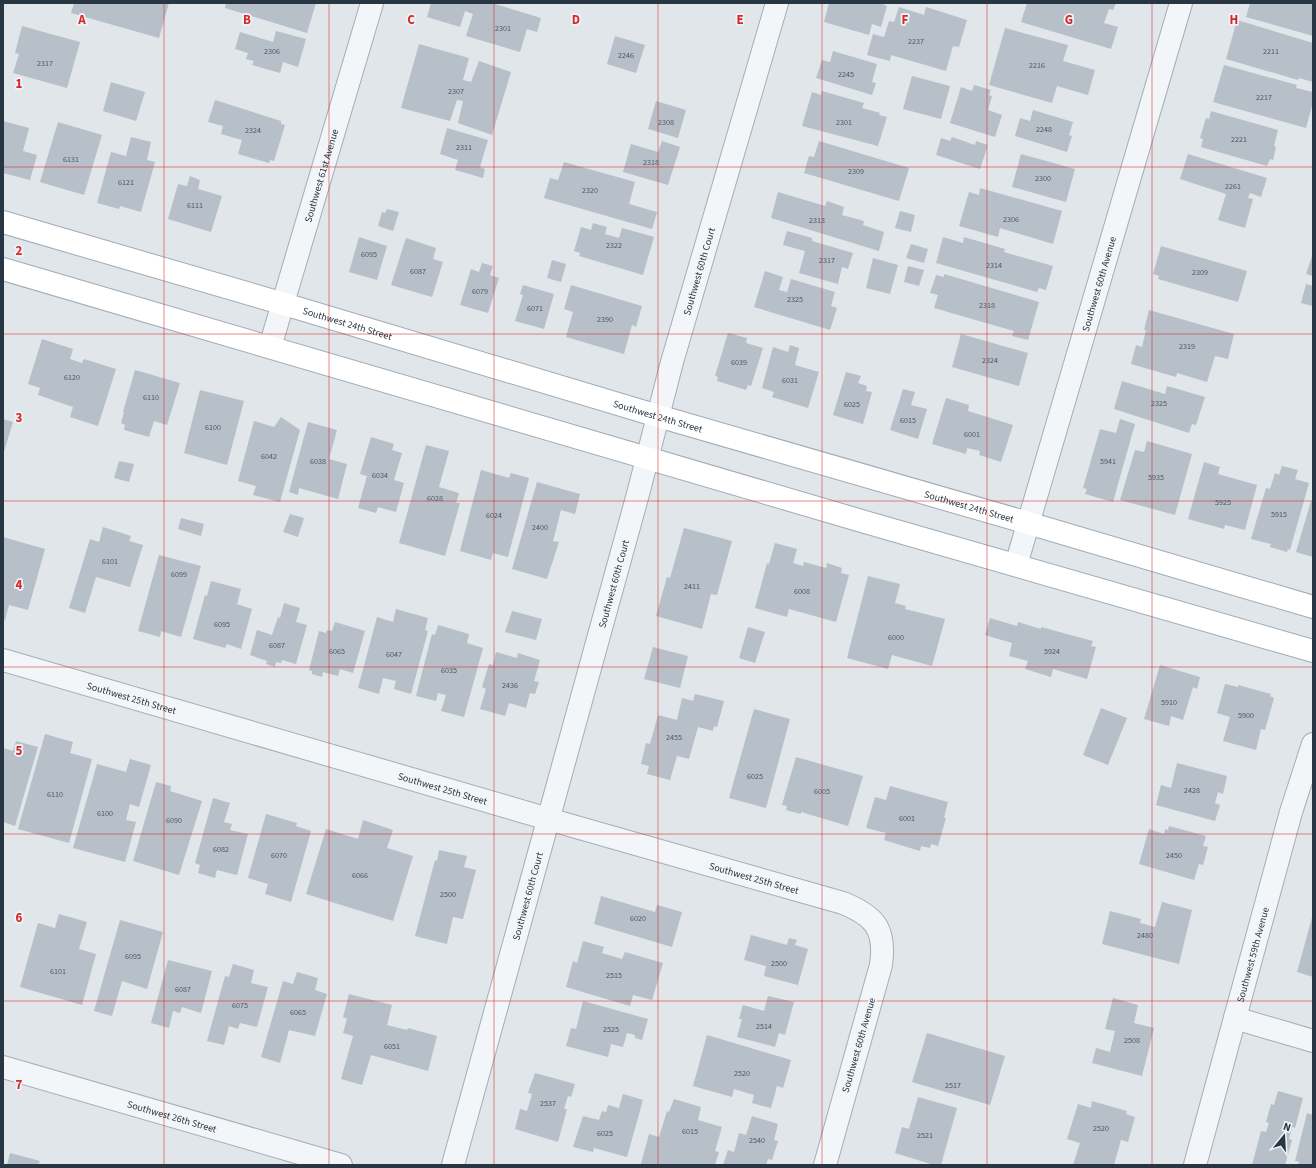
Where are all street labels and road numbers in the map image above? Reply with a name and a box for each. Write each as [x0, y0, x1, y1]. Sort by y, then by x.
street label: Southwest 61st Avenue [301, 127, 342, 224]
street label: Southwest 60th Court [680, 225, 719, 317]
street label: Southwest 60th Avenue [1079, 235, 1120, 333]
street label: Southwest 24th Street [301, 304, 394, 344]
street label: Southwest 24th Street [611, 397, 705, 437]
street label: Southwest 24th Street [922, 487, 1016, 527]
street label: Southwest 60th Court [595, 538, 633, 630]
street label: Southwest 25th Street [85, 679, 178, 718]
street label: Southwest 25th Street [396, 769, 489, 809]
street label: Southwest 60th Court [509, 850, 547, 942]
street label: Southwest 25th Street [707, 859, 801, 898]
street label: Southwest 59th Avenue [1234, 906, 1273, 1004]
street label: Southwest 60th Avenue [839, 996, 879, 1094]
street label: Southwest 26th Street [125, 1097, 219, 1137]

